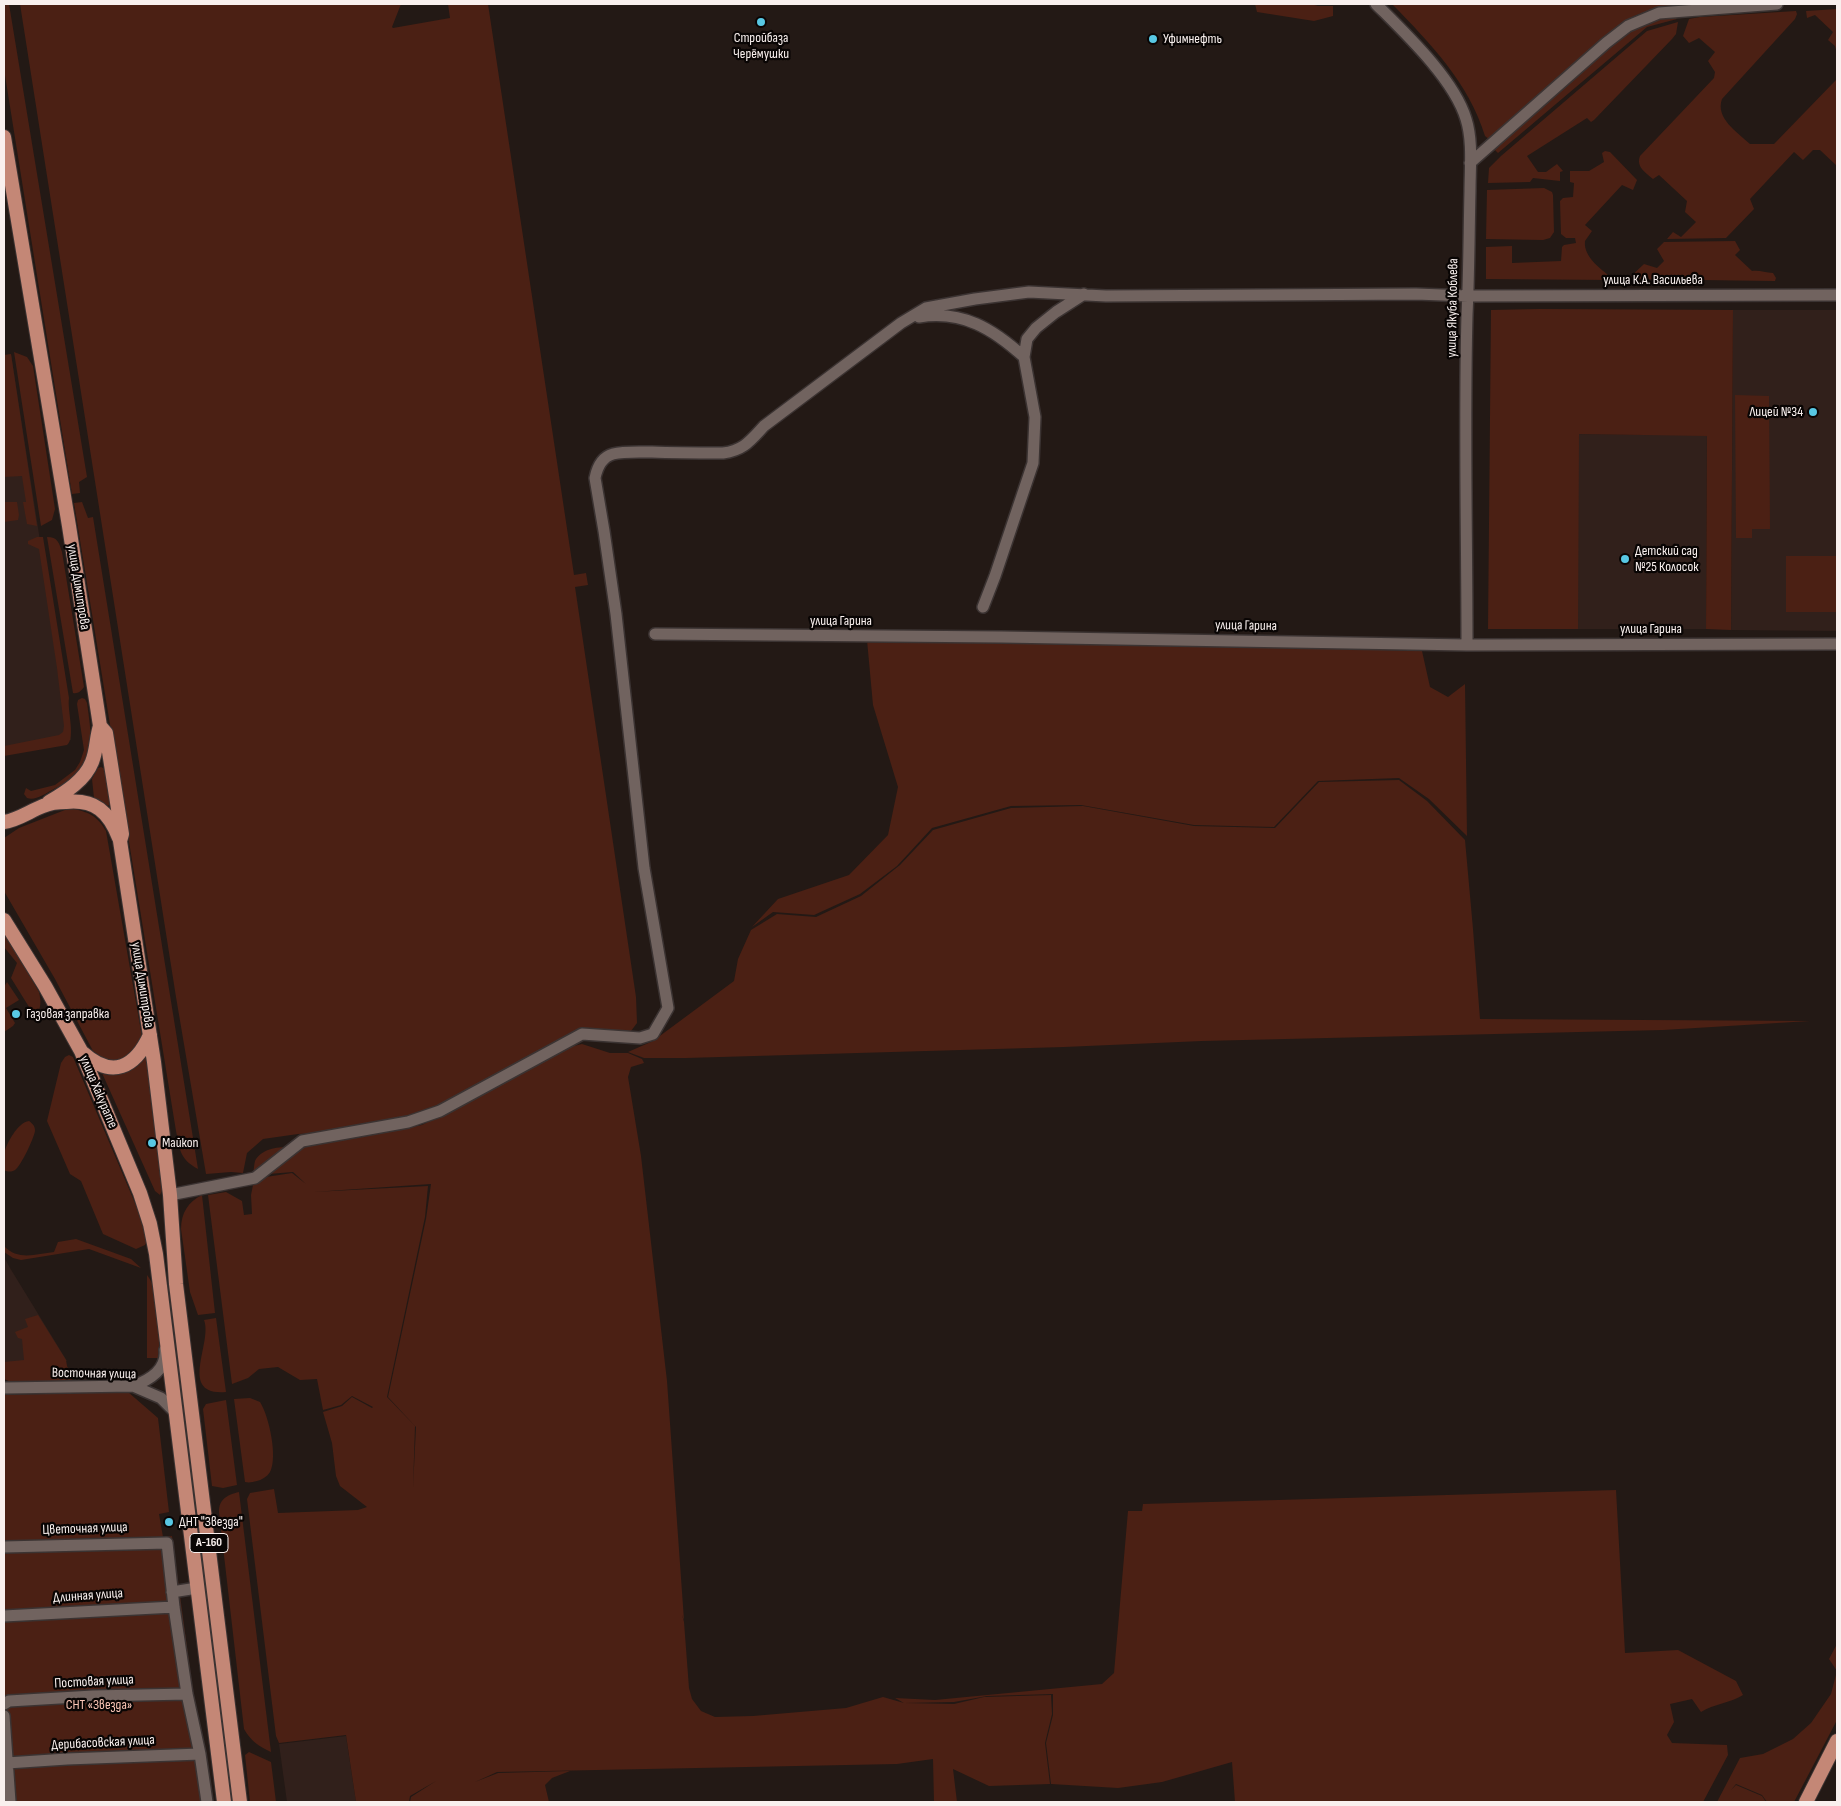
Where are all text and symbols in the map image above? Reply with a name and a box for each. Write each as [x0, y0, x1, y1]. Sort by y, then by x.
marker: Стройбаза Черёмушки [755, 16, 767, 28]
place label: Стройбаза Черёмушки [733, 30, 789, 62]
place label: Уфимнефть [1163, 31, 1222, 47]
marker: Уфимнефть [1147, 33, 1159, 45]
street label: улица Якуба Коблева [1444, 258, 1462, 358]
street label: улица К.А. Васильева [1603, 272, 1703, 288]
place label: Лицей №34 [1749, 404, 1803, 420]
marker: Лицей №34 [1807, 406, 1819, 418]
street label: улица Димитрова [63, 543, 93, 631]
place label: Детский сад №25 Колосок [1635, 543, 1699, 576]
marker: Детский сад №25 Колосок [1619, 553, 1631, 565]
street label: улица Гарина [810, 613, 872, 629]
street label: улица Гарина [1215, 617, 1277, 635]
street label: улица Гарина [1620, 621, 1682, 637]
street label: улица Димитрова [127, 941, 157, 1029]
place label: Газовая заправка [26, 1006, 109, 1022]
marker: Газовая заправка [10, 1008, 22, 1020]
street label: улица Хакурате [75, 1053, 121, 1131]
place label: Майкоп [162, 1135, 198, 1151]
marker: Майкоп [146, 1137, 158, 1149]
street label: Восточная улица [52, 1365, 136, 1383]
place label: ДНТ "Звезда" [179, 1514, 243, 1530]
marker: ДНТ "Звезда" [163, 1516, 175, 1528]
street label: Цветочная улица [42, 1519, 128, 1539]
road number: А-160 [190, 1534, 228, 1552]
street label: Длинная улица [53, 1585, 123, 1607]
street label: Постовая улица [54, 1672, 134, 1692]
park label: СНТ «Звезда» [66, 1697, 132, 1713]
street label: Дерибасовская улица [51, 1732, 155, 1754]

